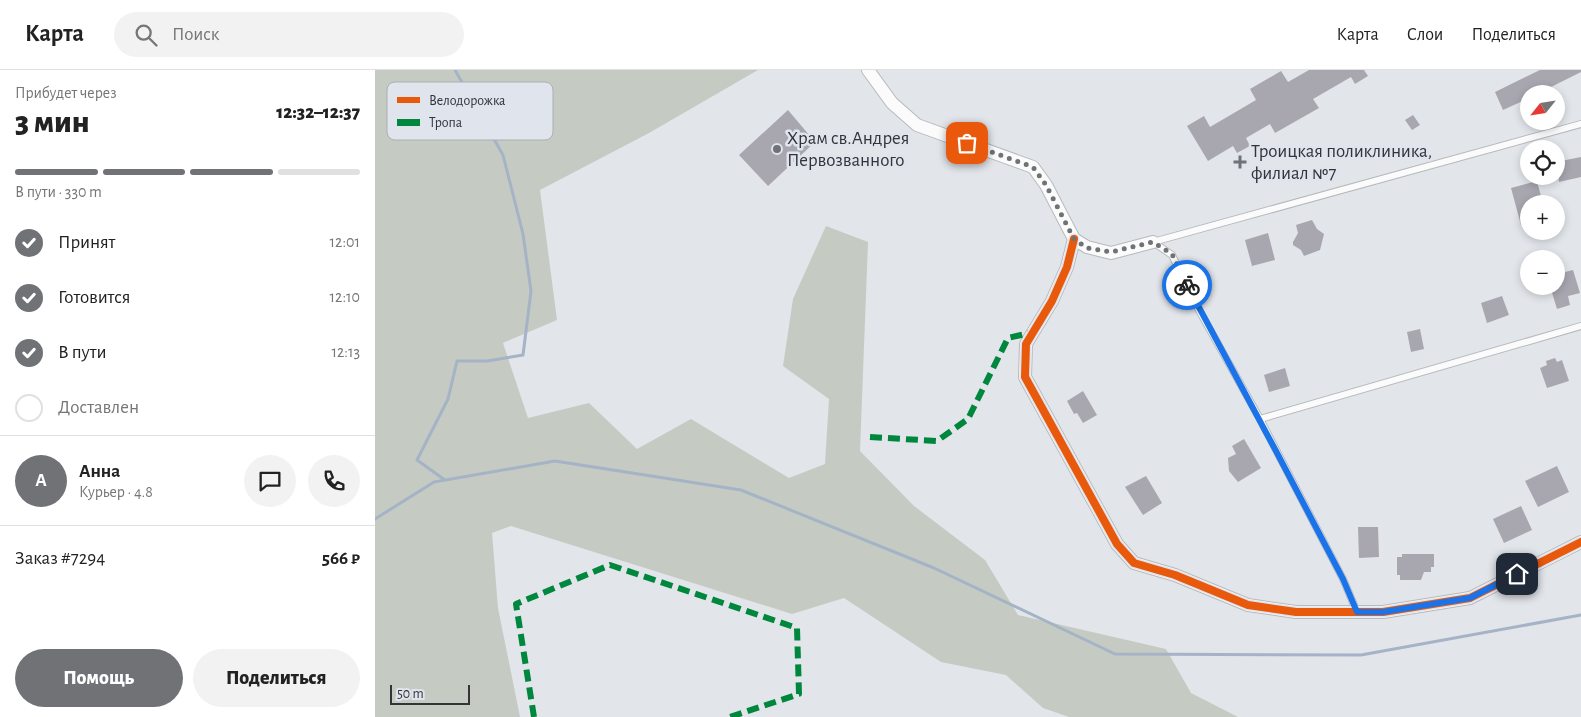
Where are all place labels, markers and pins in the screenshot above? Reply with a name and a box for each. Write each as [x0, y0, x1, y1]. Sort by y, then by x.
pin [946, 122, 988, 164]
place label: Храм св.Андрея Первозванного [787, 129, 909, 170]
place label: Троицкая поликлиника, филиал №7 [1251, 142, 1432, 183]
marker: Храм св.Андрея Первозванного [771, 143, 783, 155]
marker: Троицкая поликлиника, филиал №7 [1233, 155, 1247, 169]
pin [1496, 553, 1538, 595]

